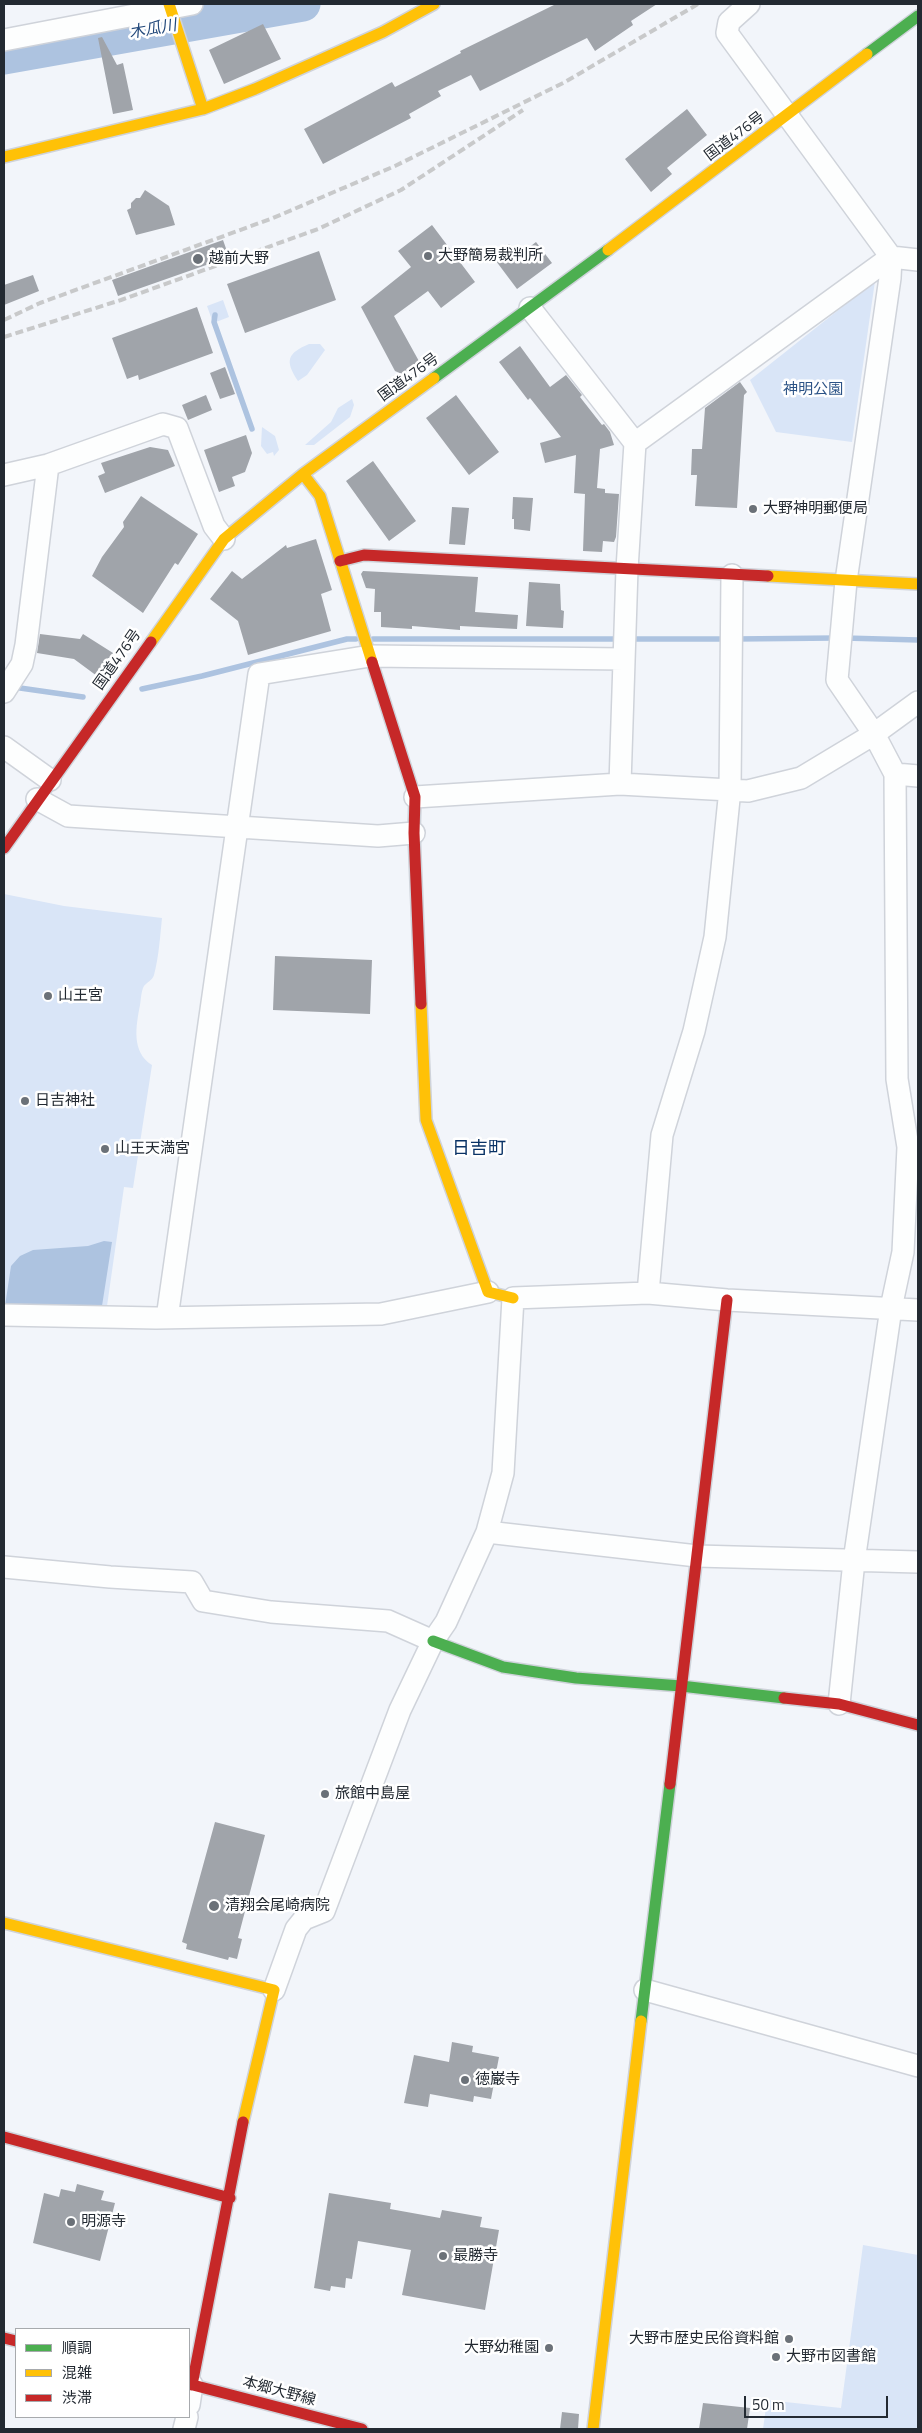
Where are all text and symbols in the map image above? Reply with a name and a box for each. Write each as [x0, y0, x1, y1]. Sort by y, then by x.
water label: 木瓜川 [128, 16, 178, 44]
street label: 国道476号 [702, 109, 768, 165]
place label: 大野簡易裁判所 [438, 247, 543, 265]
place label: 越前大野 [209, 250, 269, 268]
marker: 大野簡易裁判所 [422, 250, 434, 262]
marker: 越前大野 [191, 252, 205, 266]
street label: 国道476号 [375, 350, 443, 406]
park label: 神明公園 [783, 381, 843, 399]
place label: 大野神明郵便局 [763, 500, 868, 518]
marker: 大野神明郵便局 [747, 503, 759, 515]
street label: 国道476号 [90, 626, 146, 694]
place label: 山王宮 [58, 987, 103, 1005]
marker: 山王宮 [42, 990, 54, 1002]
place label: 日吉神社 [35, 1092, 95, 1110]
marker: 日吉神社 [19, 1095, 31, 1107]
district label: 日吉町 [452, 1139, 506, 1161]
place label: 山王天満宮 [115, 1140, 190, 1158]
marker: 山王天満宮 [99, 1143, 111, 1155]
place label: 旅館中島屋 [335, 1785, 410, 1803]
marker: 旅館中島屋 [319, 1788, 331, 1800]
place label: 清翔会尾崎病院 [225, 1897, 330, 1915]
marker: 清翔会尾崎病院 [207, 1899, 221, 1913]
place label: 徳巌寺 [475, 2071, 520, 2089]
marker: 徳巌寺 [459, 2074, 471, 2086]
place label: 明源寺 [81, 2213, 126, 2231]
marker: 明源寺 [65, 2216, 77, 2228]
place label: 最勝寺 [453, 2247, 498, 2265]
marker: 最勝寺 [437, 2250, 449, 2262]
legend [15, 2328, 190, 2418]
place label: 大野市歴史民俗資料館 [629, 2330, 779, 2348]
marker: 大野市歴史民俗資料館 [783, 2333, 795, 2345]
text: 順調 [62, 2336, 92, 2359]
place label: 大野幼稚園 [464, 2339, 539, 2357]
marker: 大野幼稚園 [543, 2342, 555, 2354]
place label: 大野市図書館 [786, 2348, 876, 2366]
marker: 大野市図書館 [770, 2351, 782, 2363]
text: 混雑 [62, 2361, 92, 2384]
street label: 本郷大野線 [240, 2374, 318, 2410]
text: 渋滞 [62, 2386, 92, 2409]
scale bar [747, 2386, 891, 2418]
text: 50 m [752, 2393, 785, 2416]

